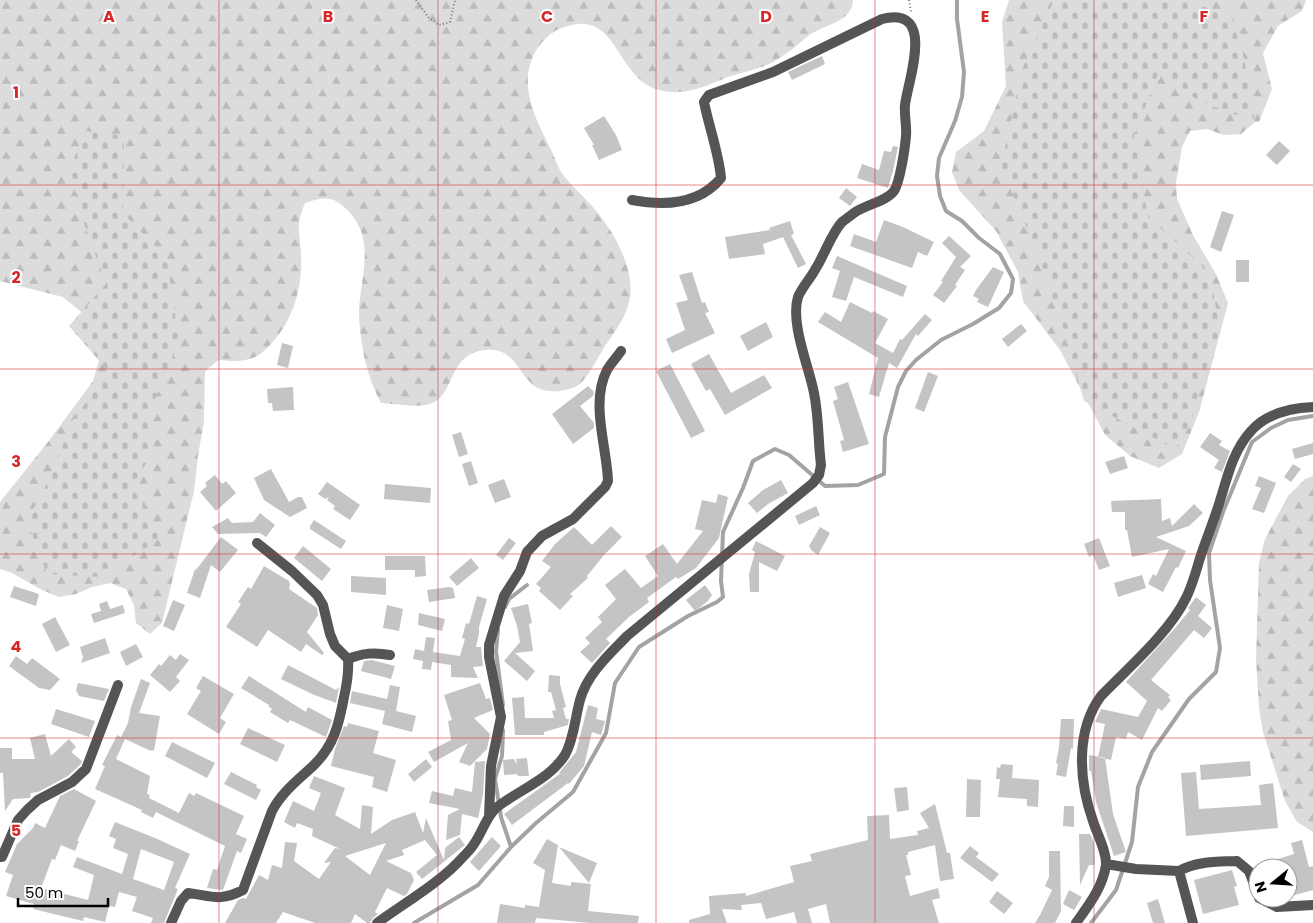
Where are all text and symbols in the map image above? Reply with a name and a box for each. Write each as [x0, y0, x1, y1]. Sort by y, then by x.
text: A [103, 5, 115, 28]
text: B [323, 5, 333, 28]
text: C [541, 5, 553, 28]
text: D [760, 5, 772, 28]
text: E [981, 5, 989, 28]
text: F [1200, 5, 1209, 28]
text: 1 [13, 81, 19, 104]
text: 2 [11, 266, 21, 289]
text: 3 [11, 450, 21, 473]
text: 4 [11, 635, 22, 658]
text: 5 [11, 819, 21, 842]
north arrow [1248, 858, 1298, 908]
scale bar [18, 876, 108, 908]
text: N [1249, 879, 1272, 895]
text: 50 m [25, 882, 63, 903]

